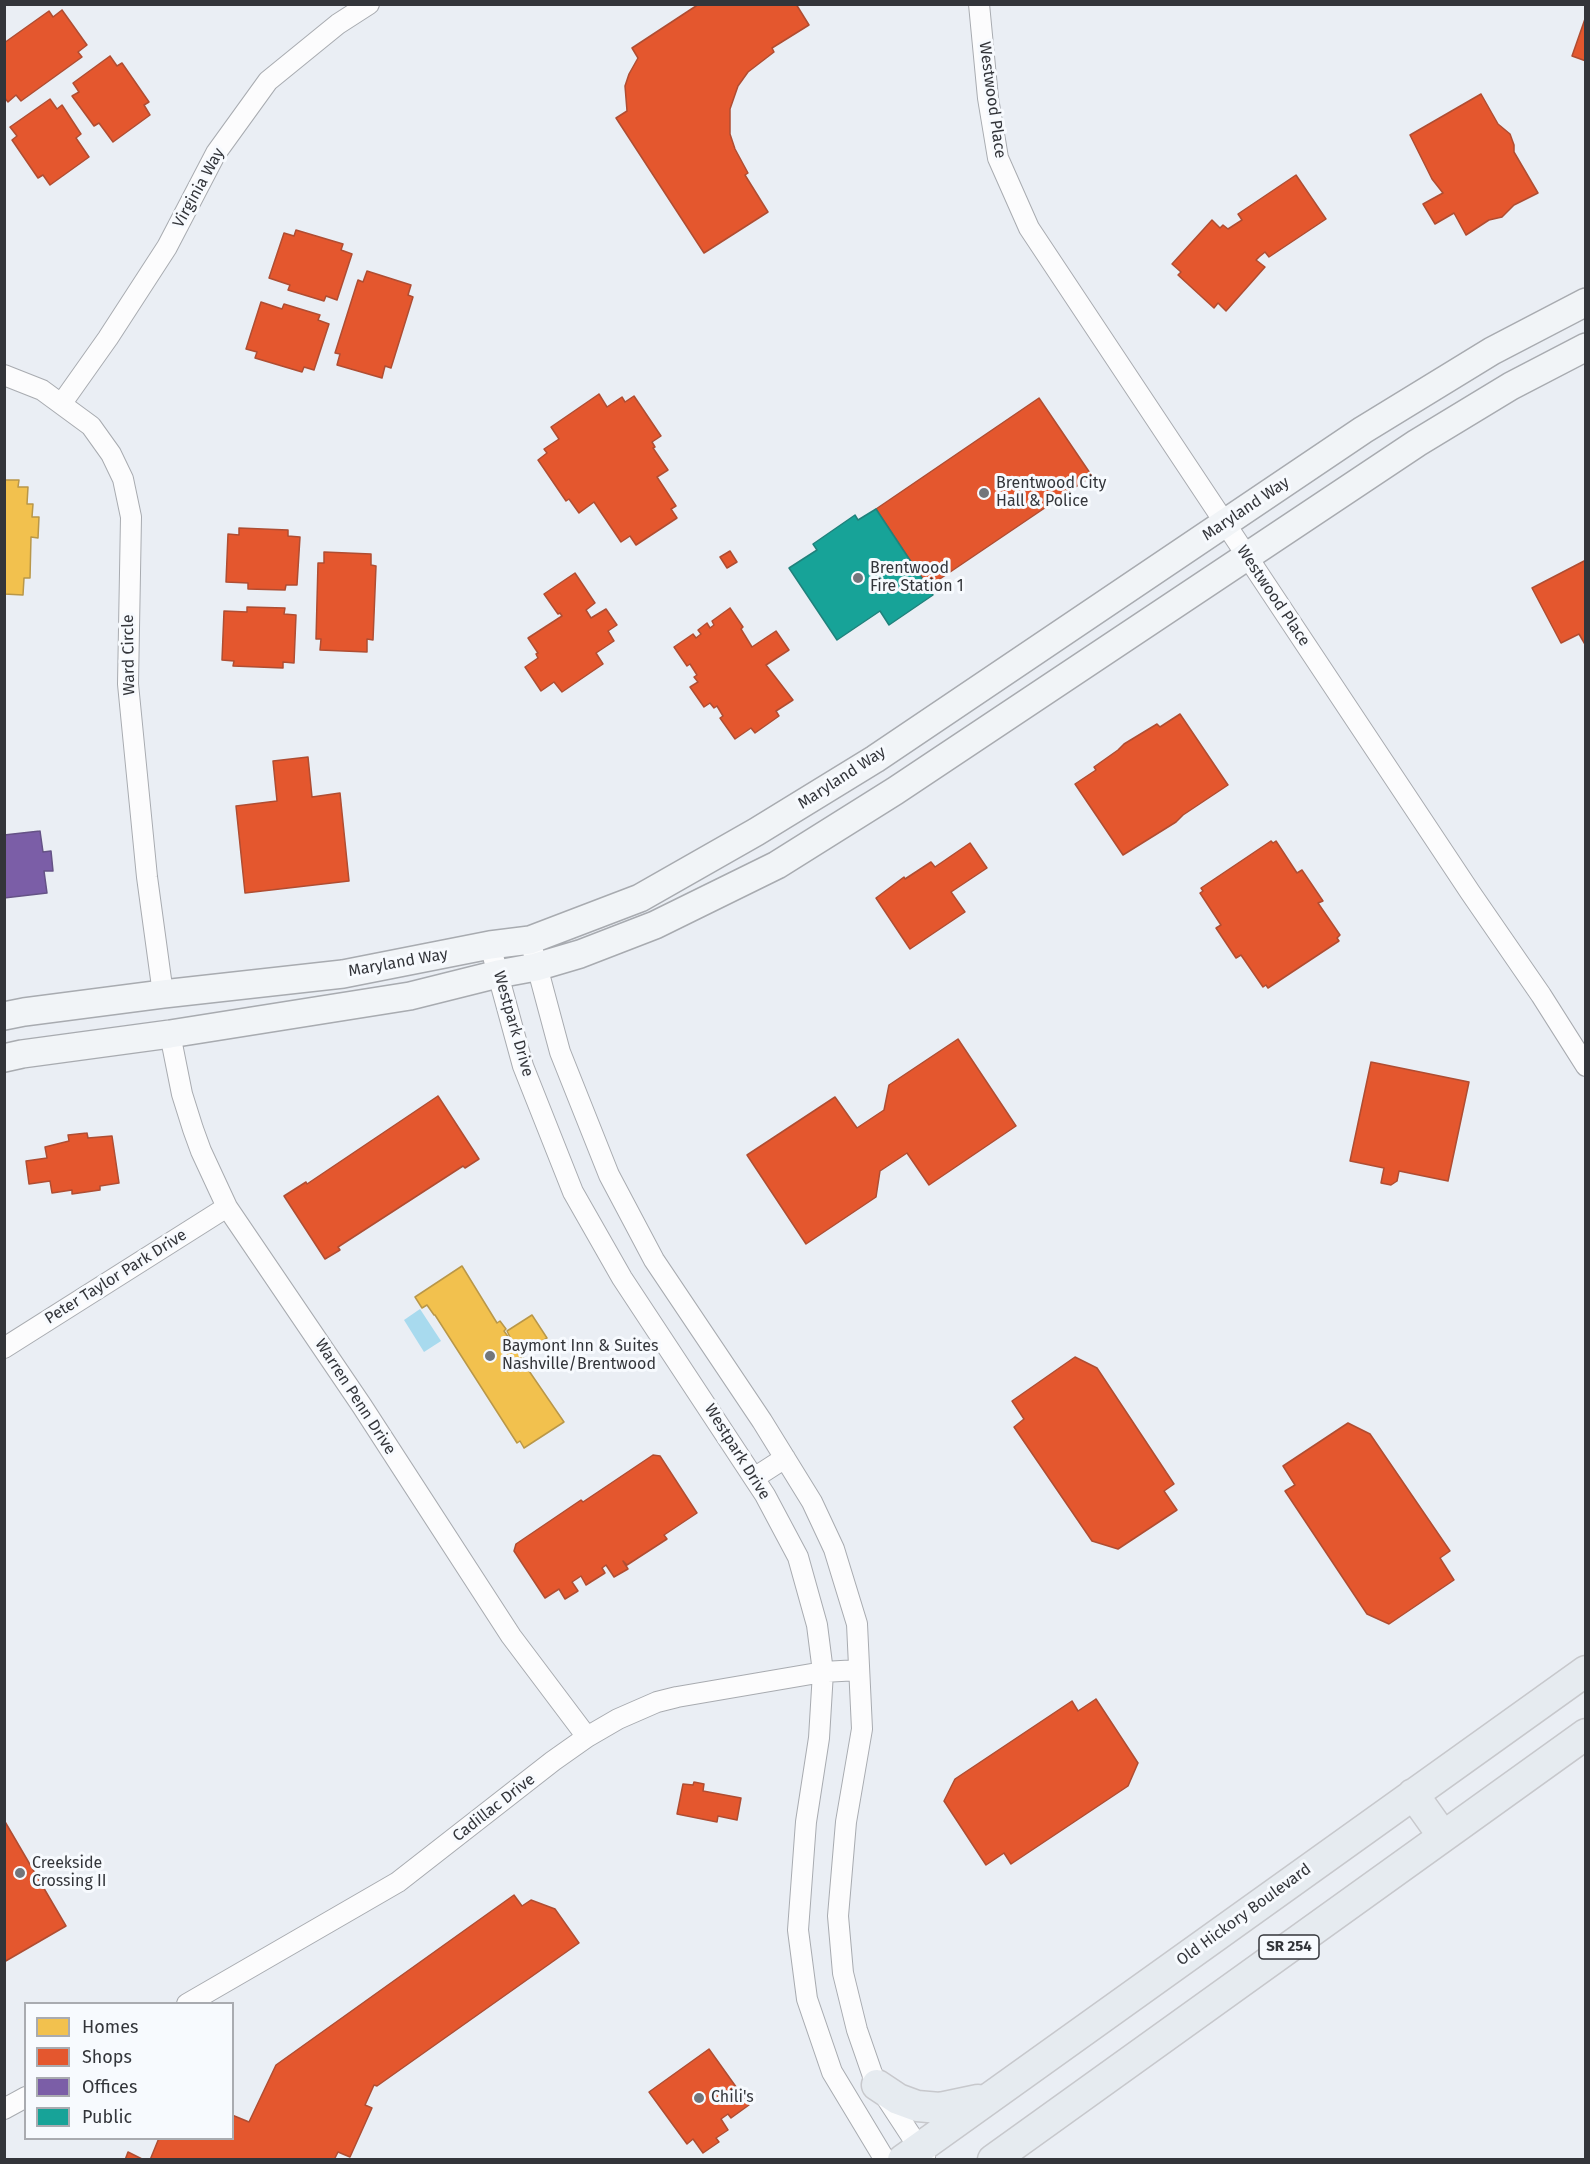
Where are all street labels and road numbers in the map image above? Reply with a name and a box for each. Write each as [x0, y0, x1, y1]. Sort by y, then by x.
street label: Westwood Place [974, 40, 1010, 160]
street label: Virginia Way [169, 145, 229, 231]
street label: Maryland Way [1199, 473, 1293, 545]
street label: Westwood Place [1232, 542, 1314, 650]
street label: Ward Circle [119, 614, 139, 696]
street label: Maryland Way [795, 743, 889, 813]
street label: Maryland Way [347, 945, 449, 981]
street label: Westpark Drive [489, 969, 537, 1079]
street label: Peter Taylor Park Drive [42, 1226, 190, 1328]
street label: Warren Penn Drive [311, 1336, 399, 1458]
street label: Westpark Drive [700, 1401, 774, 1503]
street label: Cadillac Drive [449, 1770, 539, 1846]
street label: Old Hickory Boulevard [1173, 1860, 1315, 1970]
road number: SR 254 [1259, 1935, 1319, 1959]

